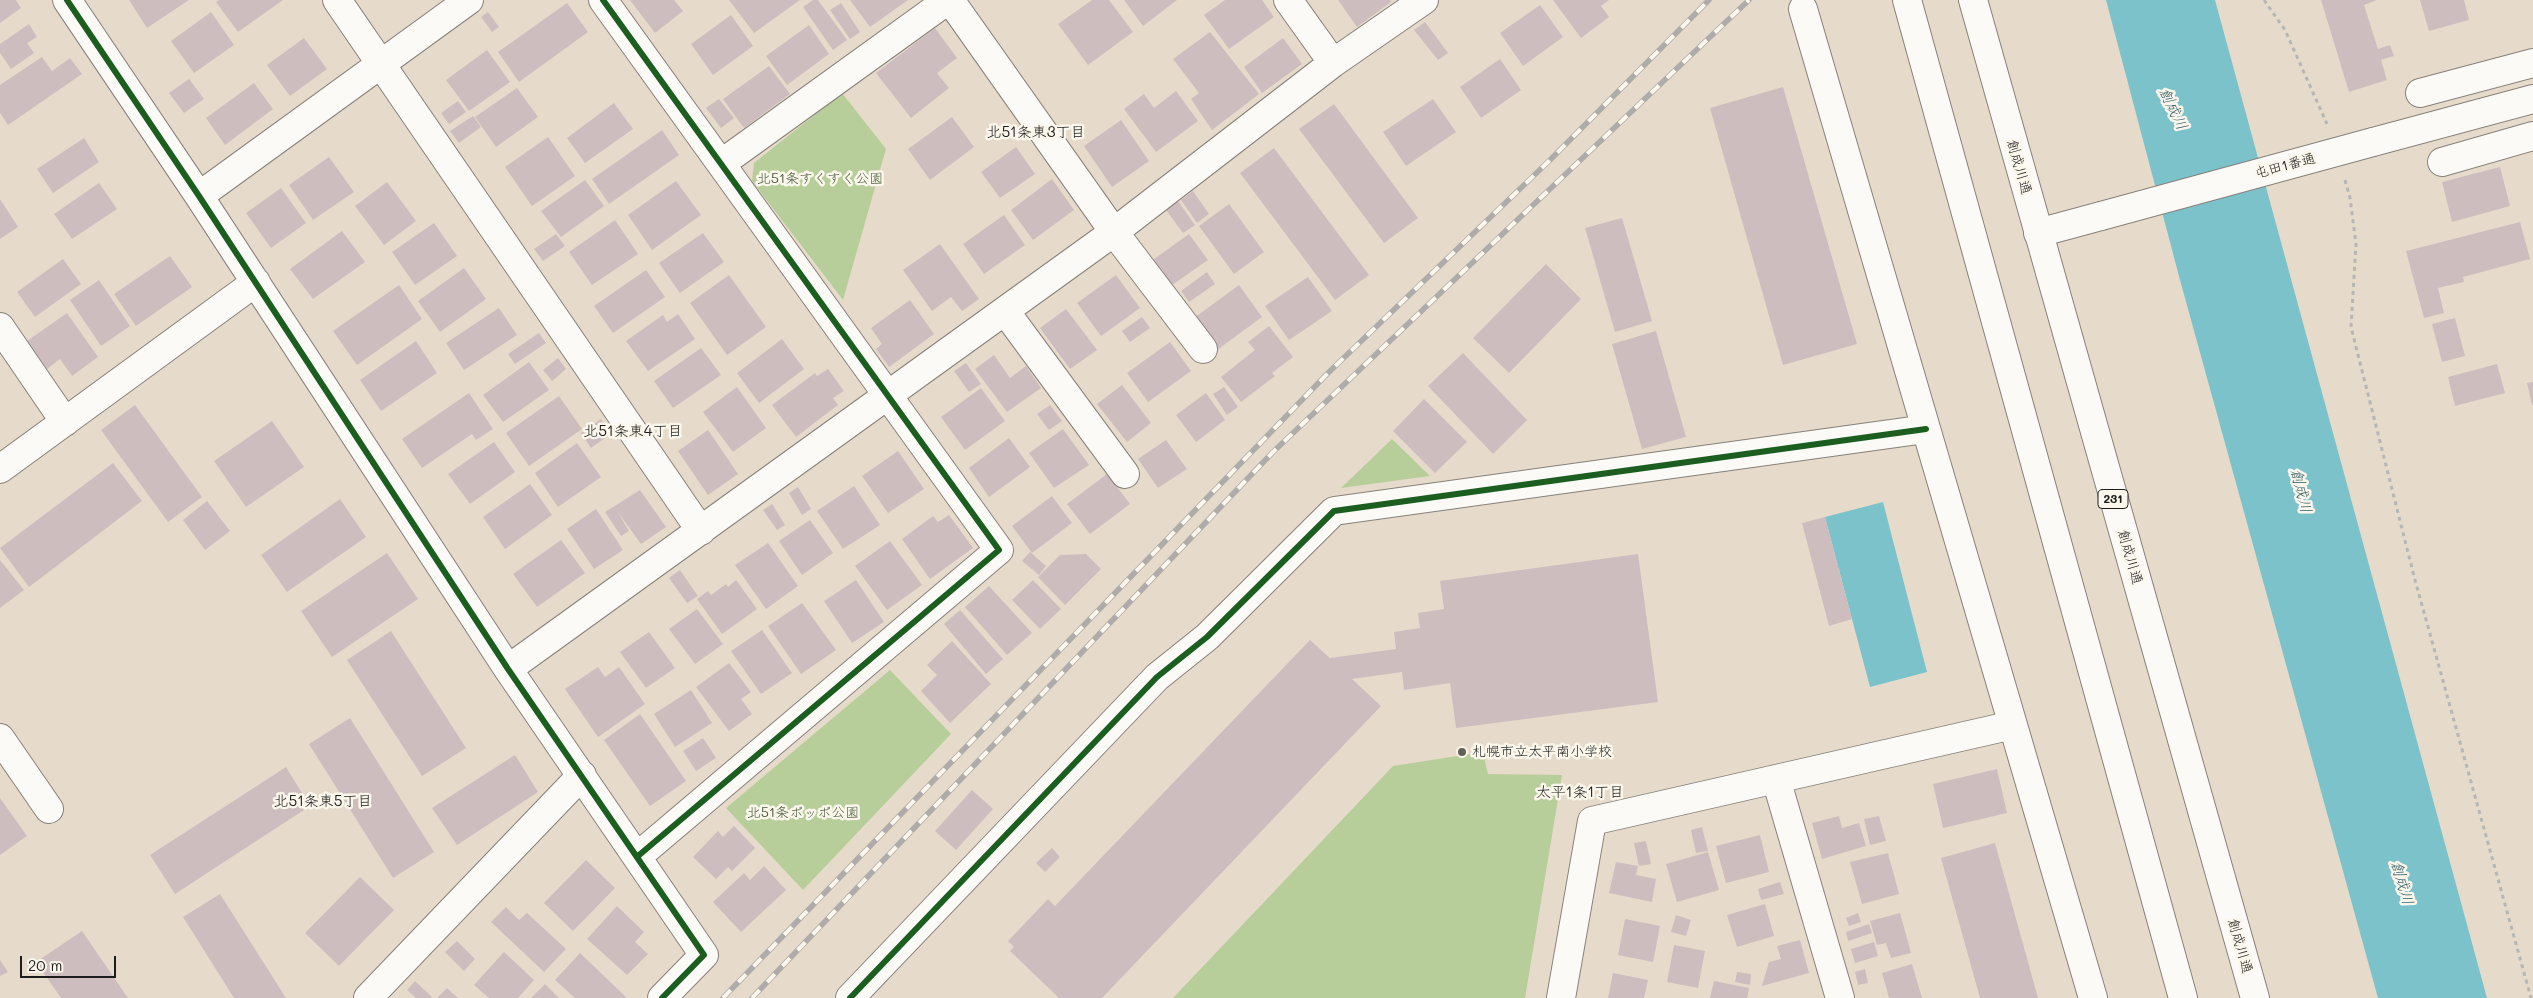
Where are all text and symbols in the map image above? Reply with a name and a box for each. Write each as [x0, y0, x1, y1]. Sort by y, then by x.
water label: 創成川 [2155, 85, 2191, 133]
district label: 北51条東3丁目 [986, 123, 1086, 141]
street label: 創成川通 [2003, 138, 2035, 196]
street label: 屯田1番通 [2253, 150, 2317, 182]
park label: 北51条すくすく公園 [757, 171, 883, 187]
district label: 北51条東4丁目 [583, 422, 683, 440]
water label: 創成川 [2287, 467, 2315, 515]
road number: 231 [2098, 489, 2128, 508]
street label: 創成川通 [2114, 528, 2146, 586]
place label: 札幌市立太平南小学校 [1472, 744, 1612, 760]
marker: 札幌市立太平南小学校 [1456, 746, 1468, 758]
district label: 太平1条1丁目 [1536, 783, 1624, 801]
district label: 北51条東5丁目 [273, 792, 373, 810]
park label: 北51条ポッポ公園 [747, 805, 859, 821]
water label: 創成川 [2387, 859, 2417, 907]
street label: 創成川通 [2224, 917, 2256, 975]
scale bar [22, 946, 119, 978]
text: 20 m [28, 955, 62, 975]

